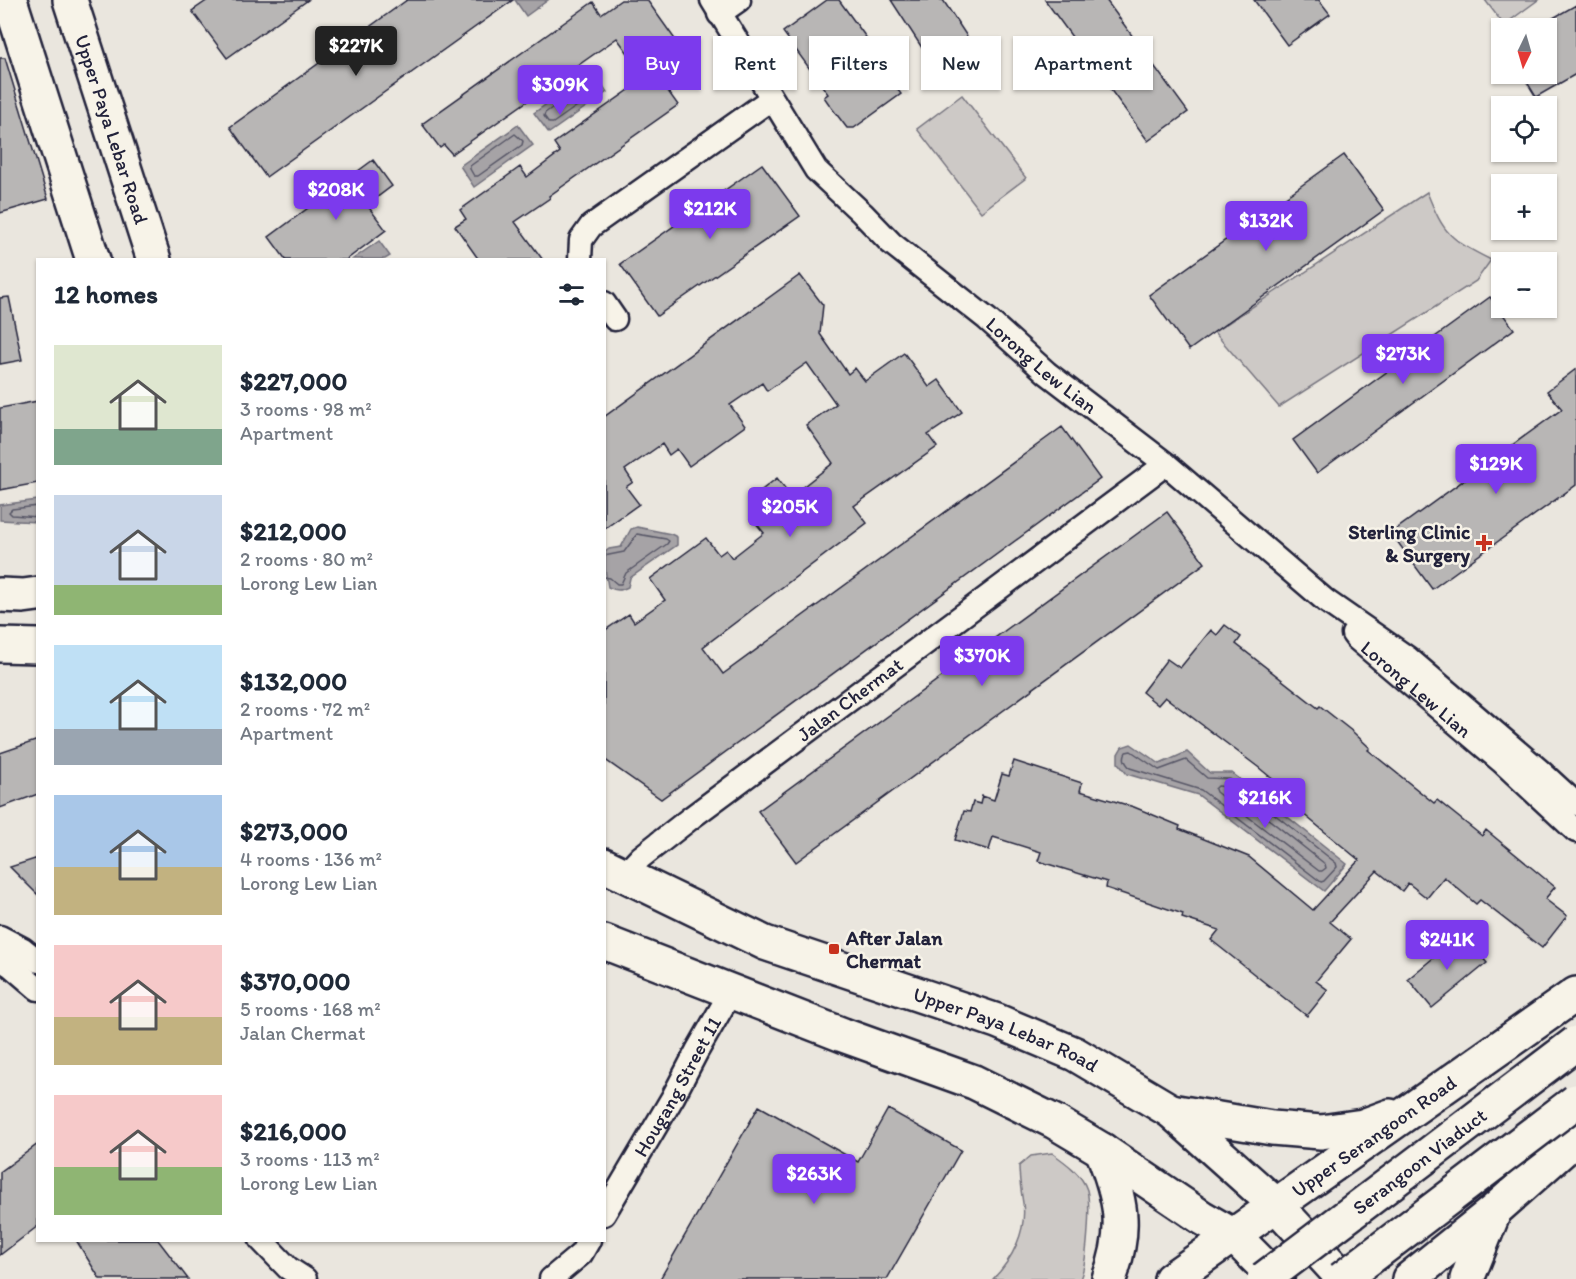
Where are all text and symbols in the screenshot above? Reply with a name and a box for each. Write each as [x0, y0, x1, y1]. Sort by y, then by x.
north arrow [1491, 18, 1557, 84]
map controls [1491, 18, 1557, 318]
pin: $227K [314, 26, 398, 77]
street label: Upper Paya Lebar Road [70, 32, 154, 227]
text: $227K [329, 33, 383, 57]
chip: Buy [624, 36, 701, 90]
chip: Rent [713, 36, 797, 90]
chip: Filters [809, 36, 909, 90]
chip: New [921, 36, 1001, 90]
chip: Apartment [1013, 36, 1153, 90]
pin: $309K [518, 65, 602, 116]
text: $309K [532, 72, 588, 96]
button: locate [1491, 96, 1557, 162]
pin: $208K [294, 170, 378, 221]
button: + [1491, 174, 1557, 240]
text: $208K [308, 177, 364, 201]
pin: $212K [668, 189, 752, 240]
text: $212K [683, 196, 737, 220]
pin: $132K [1224, 201, 1308, 252]
text: $132K [1239, 208, 1293, 232]
button: − [1491, 252, 1557, 318]
text: 12 homes [54, 278, 158, 310]
icon: filters [555, 278, 588, 311]
street label: Lorong Lew Lian [981, 312, 1102, 419]
pin: $273K [1361, 334, 1445, 385]
text: $273K [1376, 341, 1430, 365]
text: $227,000 [240, 365, 348, 397]
icon: home [102, 369, 174, 441]
text: 3 rooms · 98 m² [240, 397, 372, 421]
text: Apartment [240, 421, 333, 445]
pin: $129K [1454, 444, 1538, 495]
text: $129K [1469, 451, 1523, 475]
pin: $205K [748, 487, 832, 538]
text: $205K [762, 494, 818, 518]
text: $212,000 [240, 515, 347, 547]
icon: home [102, 519, 174, 591]
place label: Sterling Clinic & Surgery [1348, 520, 1471, 568]
marker: Sterling Clinic & Surgery [1475, 534, 1493, 552]
text: 2 rooms · 80 m² [240, 547, 373, 571]
text: Lorong Lew Lian [240, 571, 377, 595]
street label: Lorong Lew Lian [1356, 635, 1477, 743]
pin: $370K [940, 636, 1024, 687]
text: $370K [954, 643, 1010, 667]
street label: Jalan Chermat [792, 652, 907, 747]
text: $132,000 [240, 665, 347, 697]
icon: home [102, 669, 174, 741]
text: 2 rooms · 72 m² [240, 697, 370, 721]
text: Apartment [240, 721, 333, 745]
pin: $216K [1223, 778, 1307, 829]
text: $216K [1238, 785, 1292, 809]
text: $273,000 [240, 815, 348, 847]
icon: home [102, 819, 174, 891]
text: 4 rooms · 136 m² [240, 847, 382, 871]
text: Lorong Lew Lian [240, 871, 377, 895]
pin: $241K [1405, 920, 1489, 971]
place label: After Jalan Chermat [845, 926, 943, 973]
text: $241K [1420, 927, 1474, 951]
marker: After Jalan Chermat [827, 942, 841, 956]
text: $370,000 [240, 965, 350, 997]
icon: home [102, 969, 174, 1041]
street label: Upper Paya Lebar Road [910, 982, 1103, 1077]
text: 5 rooms · 168 m² [240, 997, 381, 1021]
street label: Hougang Street 11 [628, 1012, 726, 1161]
text: Jalan Chermat [240, 1021, 366, 1045]
street label: Upper Serangoon Road [1287, 1070, 1461, 1202]
street label: Serangoon Viaduct [1348, 1103, 1491, 1220]
text: $216,000 [240, 1115, 347, 1147]
icon: home [102, 1119, 174, 1191]
text: 3 rooms · 113 m² [240, 1147, 380, 1171]
pin: $263K [772, 1154, 856, 1205]
text: $263K [787, 1161, 841, 1185]
text: Lorong Lew Lian [240, 1171, 377, 1195]

